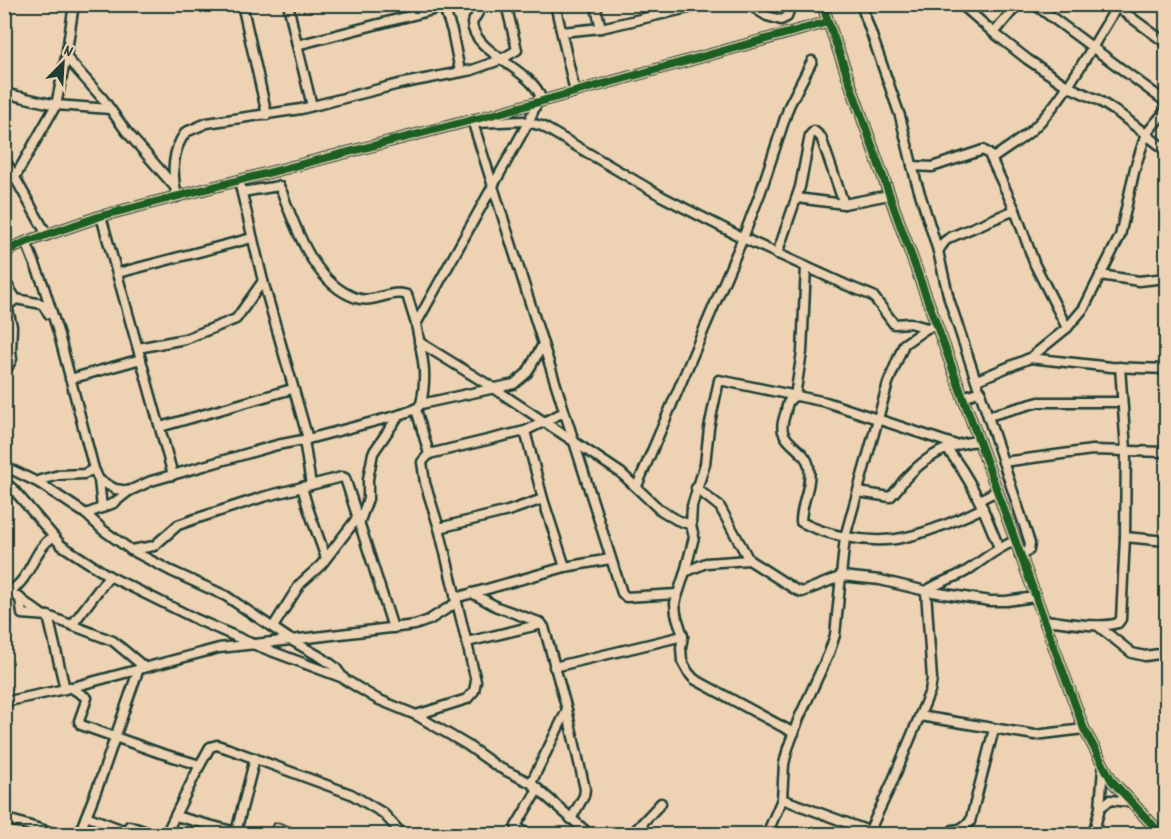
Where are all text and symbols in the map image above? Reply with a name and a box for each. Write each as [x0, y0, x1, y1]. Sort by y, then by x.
north arrow [33, 33, 93, 93]
text: N [60, 39, 76, 64]

